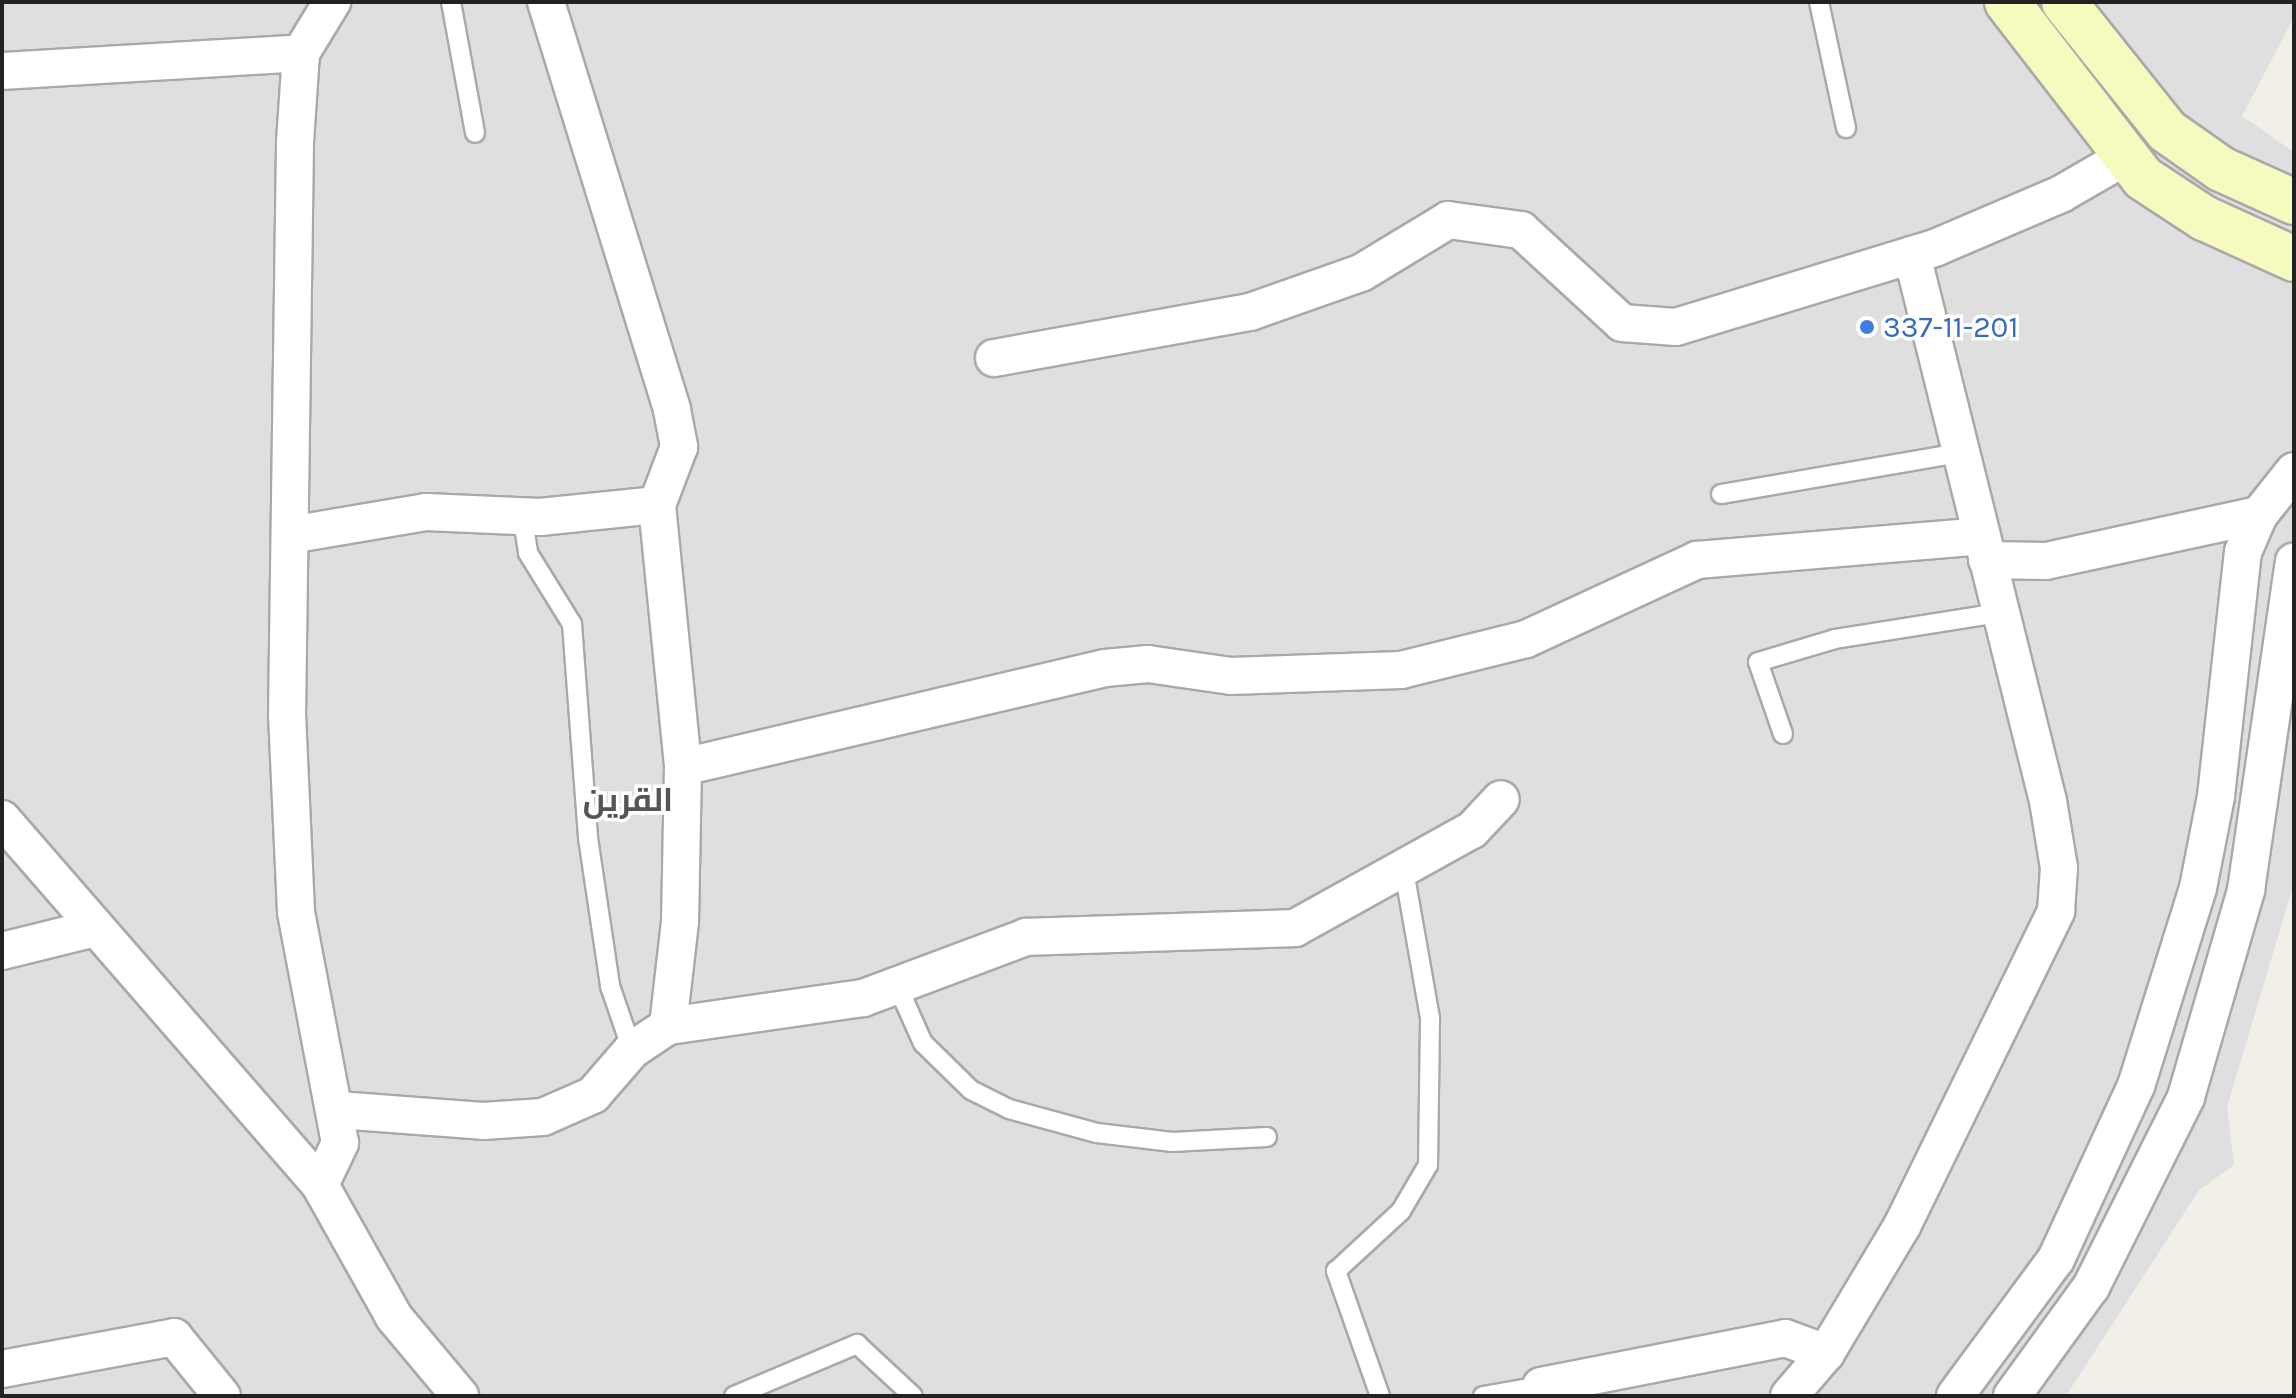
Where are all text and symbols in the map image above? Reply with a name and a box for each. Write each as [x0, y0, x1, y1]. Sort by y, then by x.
place label: 337-11-201 [1883, 309, 2018, 345]
marker: 337-11-201 [1858, 318, 1876, 336]
district label: القرين [583, 782, 673, 820]

